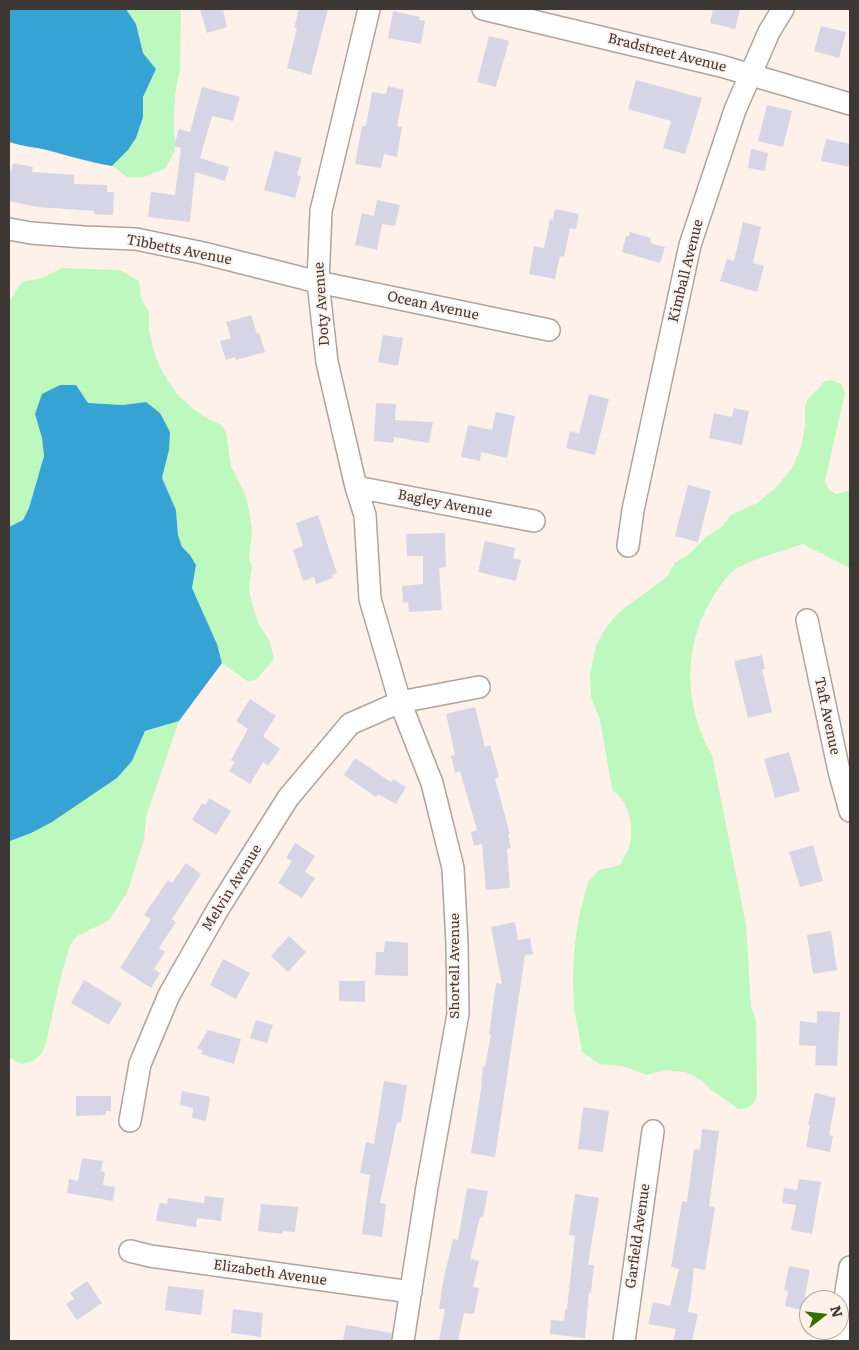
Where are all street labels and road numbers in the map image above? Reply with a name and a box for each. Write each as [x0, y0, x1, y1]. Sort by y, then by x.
street label: Bradstreet Avenue [606, 30, 728, 76]
street label: Kimball Avenue [665, 218, 707, 324]
street label: Tibbetts Avenue [125, 231, 233, 269]
street label: Doty Avenue [311, 261, 333, 347]
street label: Ocean Avenue [386, 288, 480, 324]
street label: Bagley Avenue [396, 487, 494, 521]
street label: Taft Avenue [811, 676, 843, 756]
street label: Melvin Avenue [199, 841, 265, 935]
street label: Shortell Avenue [447, 913, 463, 1019]
street label: Garfield Avenue [622, 1183, 654, 1289]
street label: Elizabeth Avenue [212, 1257, 328, 1289]

